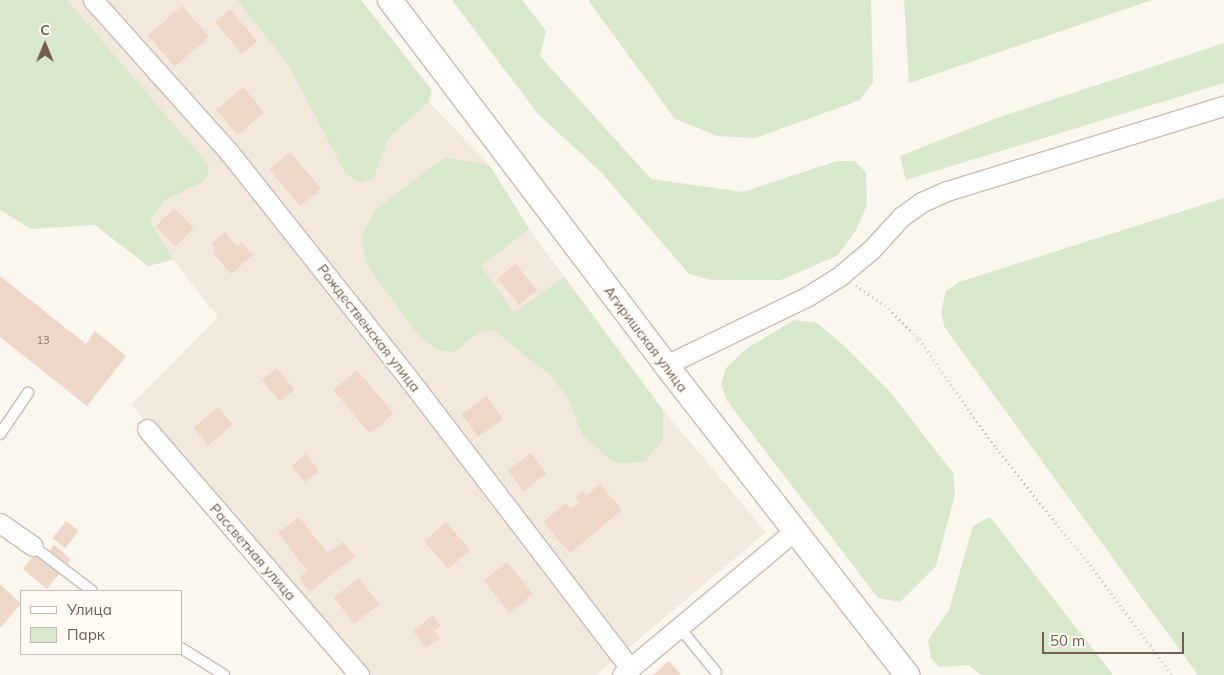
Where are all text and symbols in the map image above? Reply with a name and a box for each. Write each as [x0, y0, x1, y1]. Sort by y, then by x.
north arrow [20, 20, 70, 70]
text: С [40, 21, 50, 39]
street label: Рождественская улица [314, 261, 424, 395]
street label: Агиришская улица [601, 283, 691, 395]
house number: 13 [36, 333, 50, 347]
street label: Рассветная улица [206, 500, 300, 604]
legend [20, 590, 182, 655]
text: Улица [67, 600, 112, 619]
scale bar [1044, 622, 1186, 654]
text: Парк [67, 625, 105, 644]
text: 50 m [1050, 631, 1085, 650]

